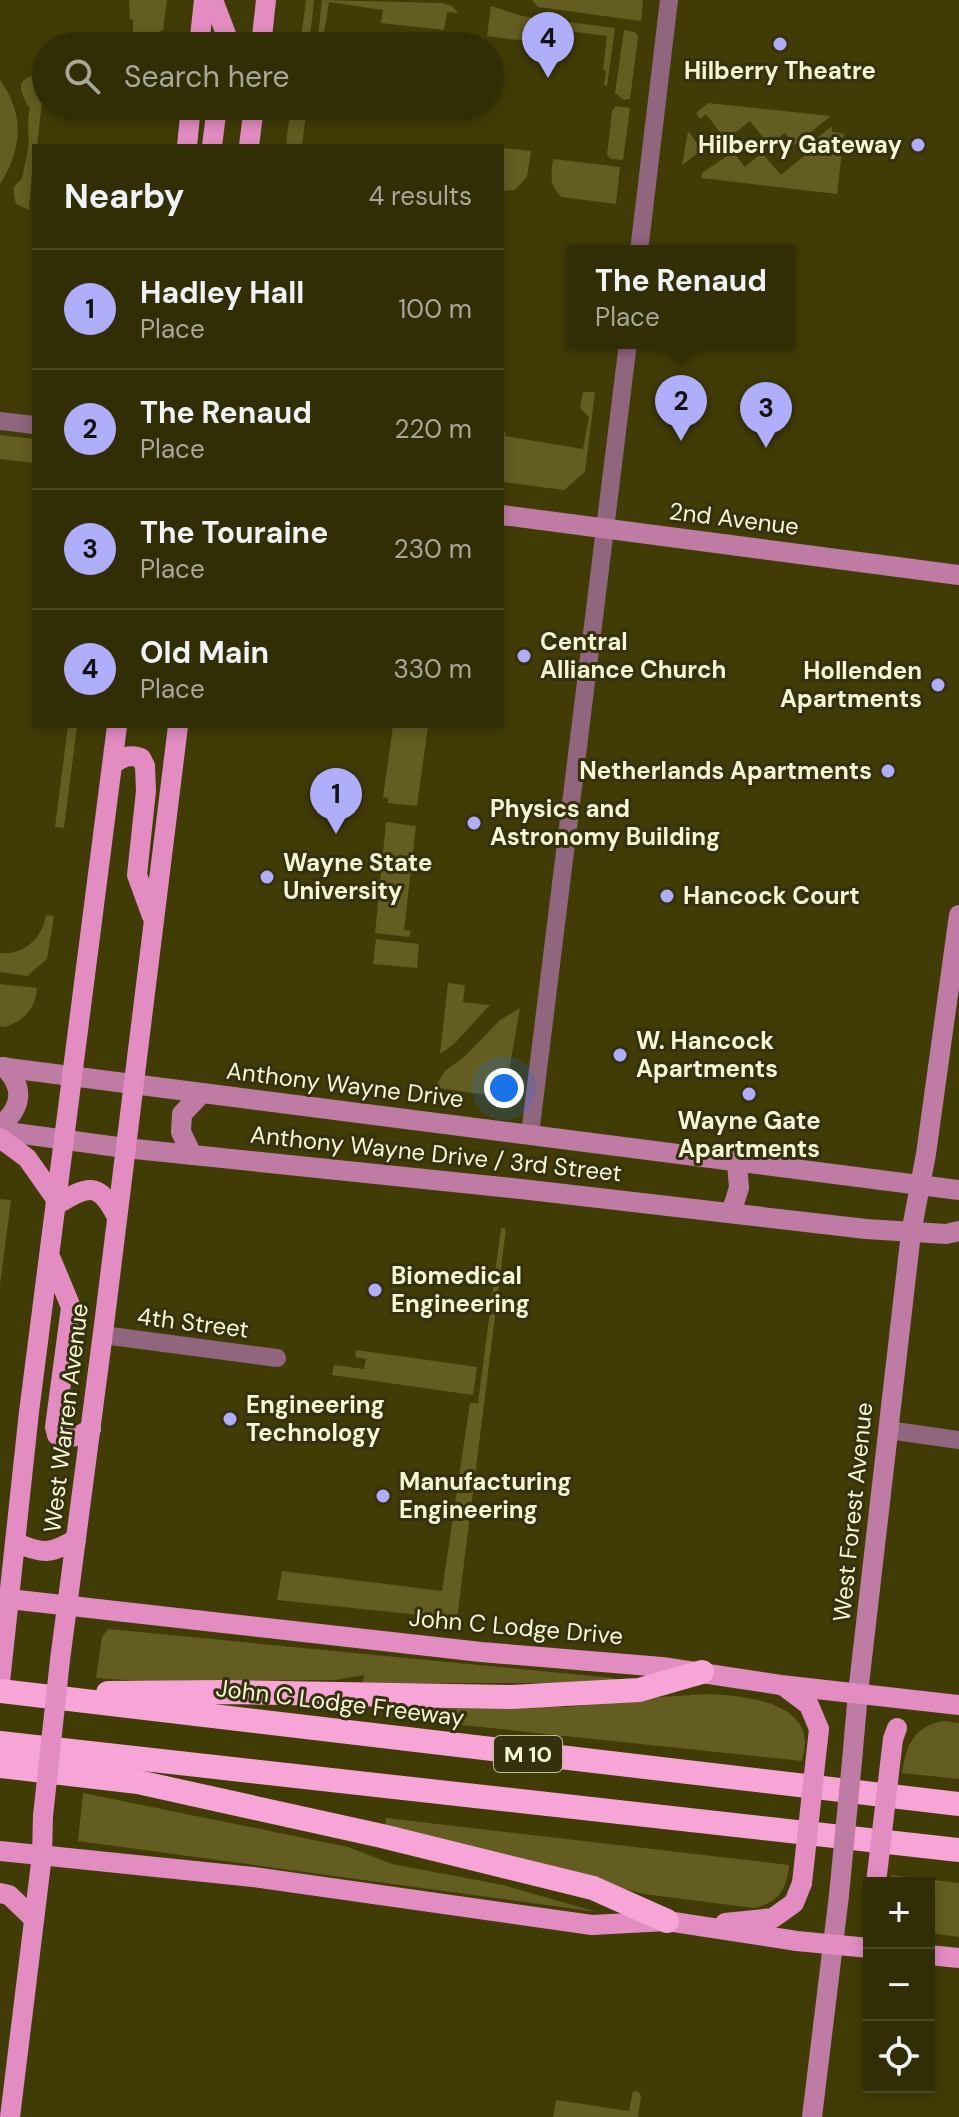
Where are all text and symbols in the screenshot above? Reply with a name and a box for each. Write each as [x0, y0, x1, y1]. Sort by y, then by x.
pin: 4 [522, 12, 574, 78]
search box [32, 32, 504, 120]
marker: Hilberry Theatre [771, 35, 789, 53]
icon: search [60, 54, 104, 98]
place label: Hilberry Theatre [684, 55, 876, 86]
text: Search here [124, 57, 290, 96]
place label: Hilberry Gateway [698, 129, 902, 160]
marker: Hilberry Gateway [909, 136, 927, 154]
text: Nearby [64, 174, 184, 219]
text: 4 results [368, 179, 472, 213]
popup [567, 245, 795, 349]
text: The Renaud [595, 261, 767, 300]
text: Hadley Hall [140, 273, 304, 312]
text: 1 [85, 292, 95, 326]
text: 100 m [398, 292, 472, 326]
text: Place [595, 300, 660, 334]
text: Place [140, 312, 205, 346]
pin: 2 [655, 375, 707, 441]
pin: 3 [740, 382, 792, 448]
text: The Renaud [140, 393, 312, 432]
text: 2 [82, 412, 98, 446]
text: 220 m [394, 412, 472, 446]
text: Place [140, 432, 205, 466]
street label: 2nd Avenue [667, 495, 801, 542]
text: The Touraine [140, 513, 328, 552]
text: 3 [82, 532, 98, 566]
text: 230 m [394, 532, 472, 566]
text: Place [140, 552, 205, 586]
place label: Central Alliance Church [540, 626, 726, 685]
text: Old Main [140, 633, 269, 672]
marker: Central Alliance Church [515, 647, 533, 665]
text: 4 [82, 652, 98, 686]
text: 330 m [393, 652, 472, 686]
place label: Hollenden Apartments [780, 655, 922, 714]
text: Place [140, 672, 205, 706]
marker: Hollenden Apartments [929, 676, 947, 694]
place label: Netherlands Apartments [579, 755, 872, 786]
marker: Netherlands Apartments [879, 762, 897, 780]
pin: 1 [310, 768, 362, 834]
place label: Physics and Astronomy Building [490, 793, 720, 852]
marker: Physics and Astronomy Building [465, 814, 483, 832]
place label: Wayne State University [283, 847, 432, 906]
marker: Wayne State University [258, 868, 276, 886]
place label: Hancock Court [683, 880, 860, 911]
marker: Hancock Court [658, 887, 676, 905]
place label: W. Hancock Apartments [636, 1025, 778, 1084]
marker: W. Hancock Apartments [611, 1046, 629, 1064]
street label: Anthony Wayne Drive [225, 1055, 466, 1114]
your location [484, 1068, 524, 1108]
marker: Wayne Gate Apartments [740, 1085, 758, 1103]
place label: Wayne Gate Apartments [677, 1105, 821, 1164]
street label: Anthony Wayne Drive / 3rd Street [249, 1119, 623, 1188]
place label: Biomedical Engineering [391, 1260, 530, 1319]
marker: Biomedical Engineering [366, 1281, 384, 1299]
street label: 4th Street [135, 1300, 251, 1345]
street label: West Warren Avenue [36, 1302, 95, 1534]
place label: Engineering Technology [246, 1389, 385, 1448]
street label: West Forest Avenue [826, 1401, 879, 1623]
marker: Engineering Technology [221, 1410, 239, 1428]
place label: Manufacturing Engineering [399, 1466, 572, 1525]
marker: Manufacturing Engineering [374, 1487, 392, 1505]
street label: John C Lodge Drive [408, 1602, 624, 1651]
street label: John C Lodge Freeway [214, 1672, 466, 1733]
road number: M 10 [494, 1736, 562, 1772]
map controls [863, 1877, 935, 2093]
button: + [863, 1877, 935, 1949]
button: − [863, 1949, 935, 2021]
button: locate [863, 2021, 935, 2093]

